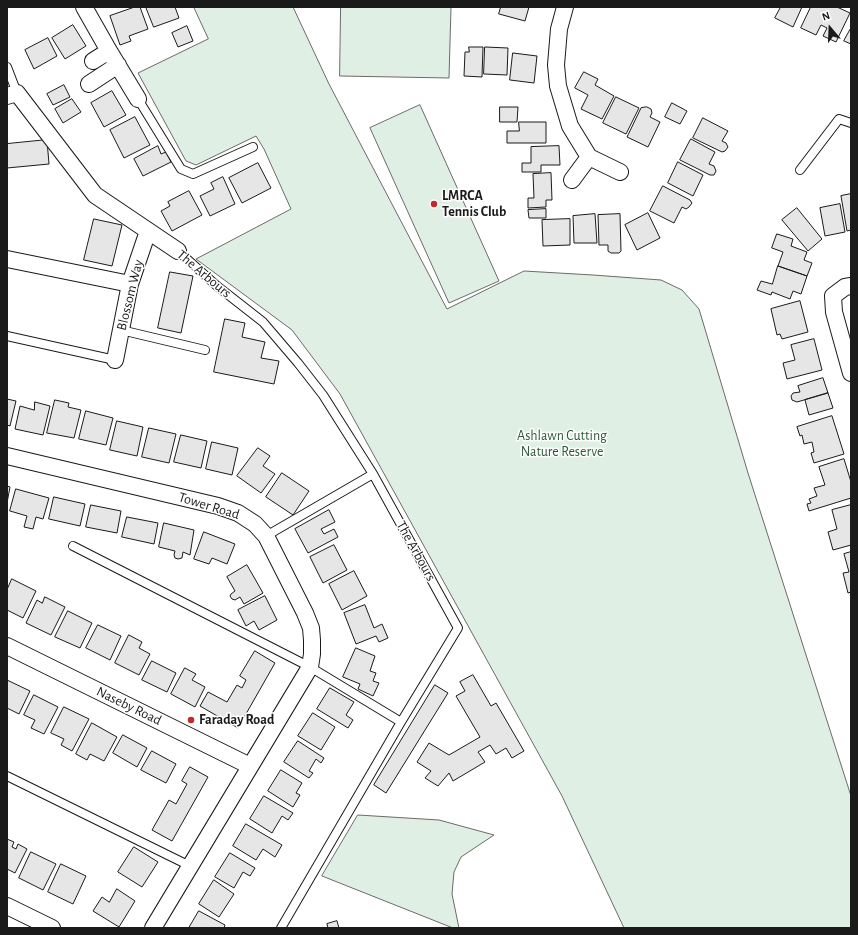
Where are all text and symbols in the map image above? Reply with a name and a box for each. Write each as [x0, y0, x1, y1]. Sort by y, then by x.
north arrow [810, 8, 850, 48]
text: N [821, 10, 831, 23]
place label: LMRCA Tennis Club [442, 188, 506, 220]
marker: LMRCA Tennis Club [429, 199, 439, 209]
street label: The Arbours [173, 246, 235, 302]
street label: Blossom Way [113, 258, 147, 332]
park label: Ashlawn Cutting Nature Reserve [517, 428, 607, 460]
street label: Tower Road [176, 489, 242, 523]
street label: The Arbours [393, 518, 439, 584]
street label: Naseby Road [94, 683, 164, 729]
place label: Faraday Road [199, 712, 274, 728]
marker: Faraday Road [186, 715, 196, 725]

